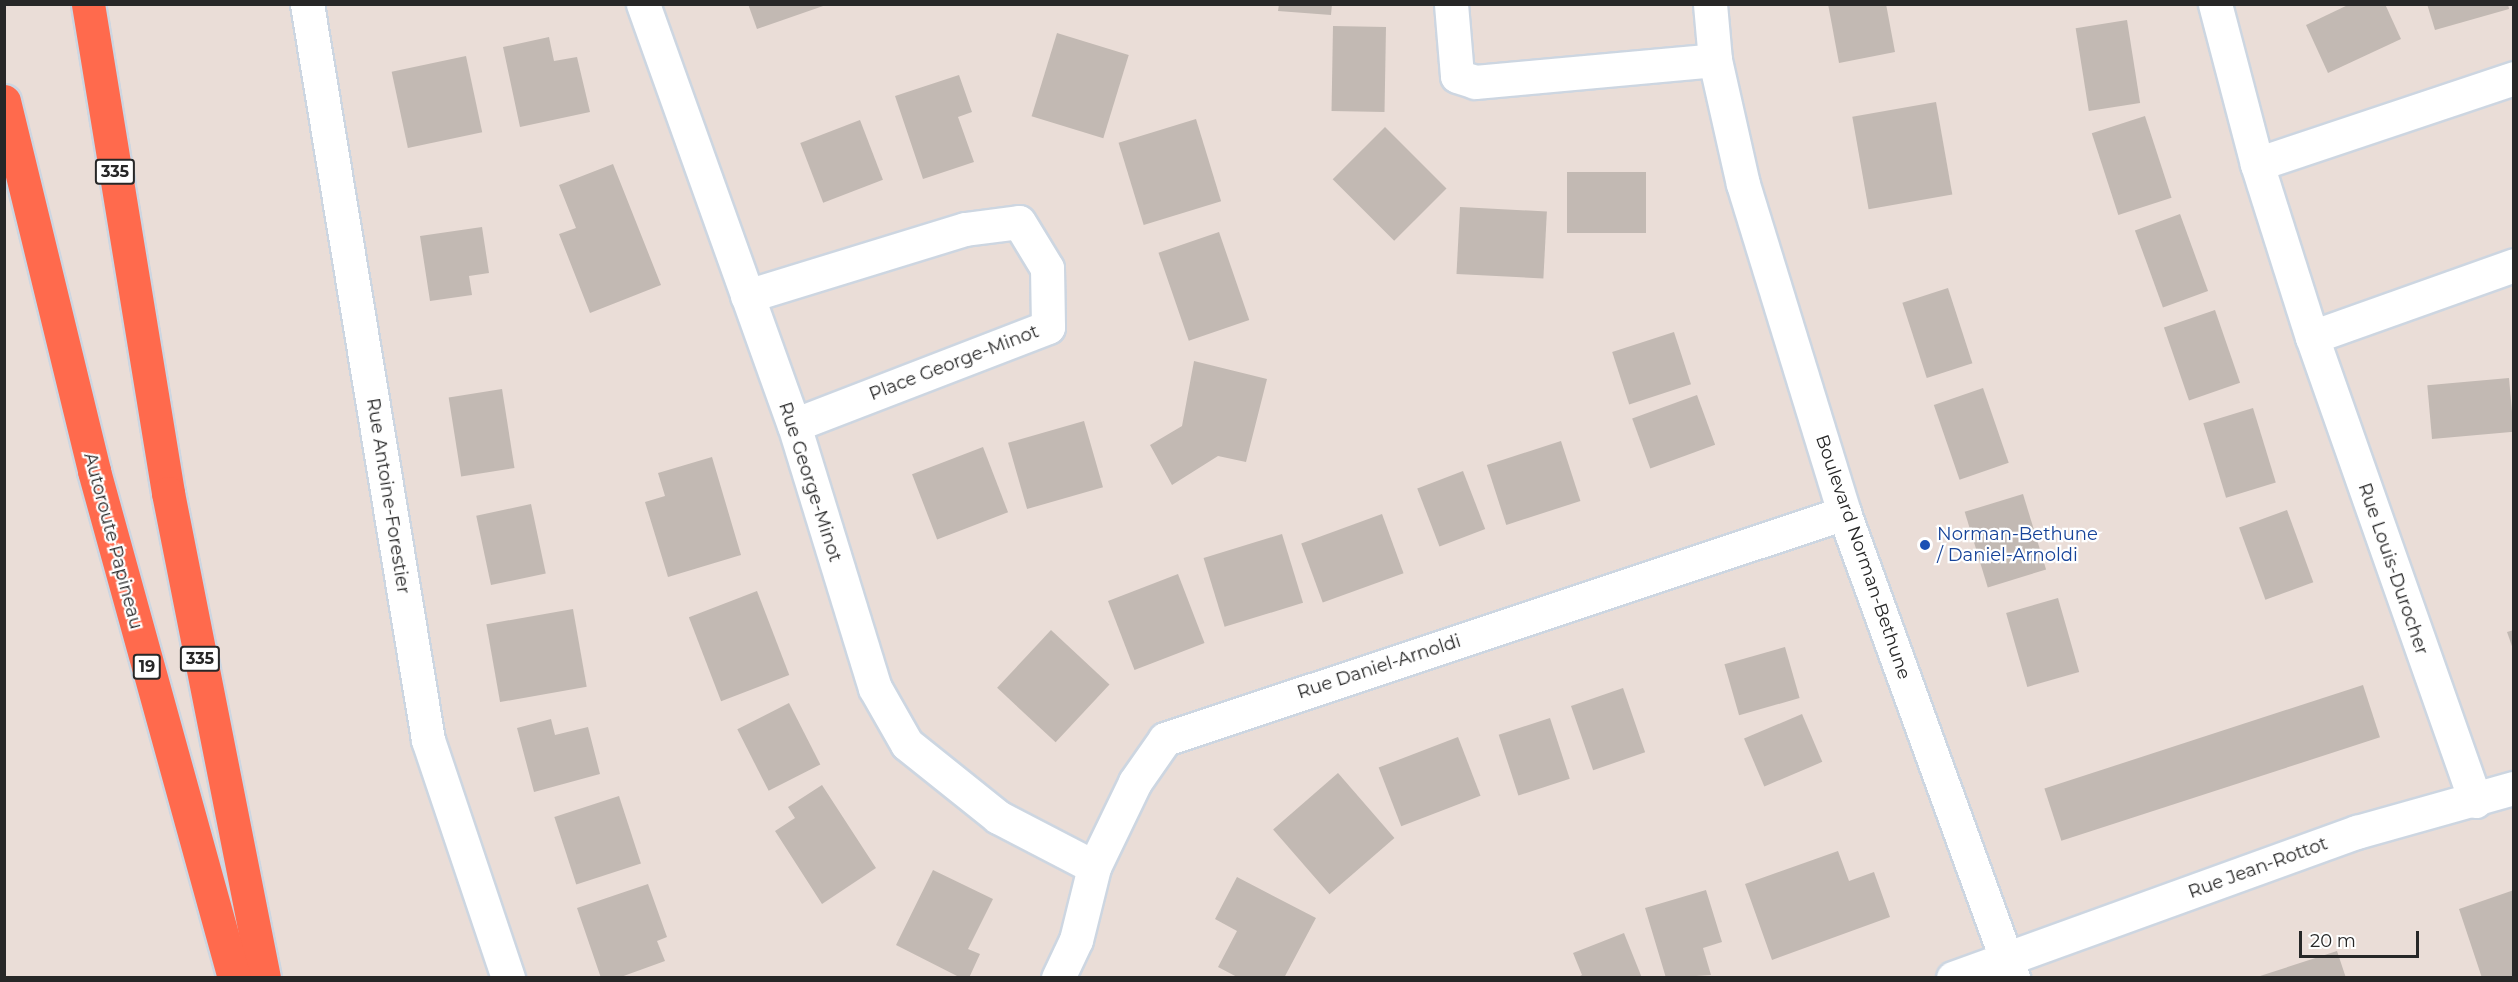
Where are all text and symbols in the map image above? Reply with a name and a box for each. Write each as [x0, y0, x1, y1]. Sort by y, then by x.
road number: 335 [94, 159, 136, 185]
street label: Place George-Minot [866, 321, 1042, 405]
street label: Rue Antoine-Forestier [362, 396, 414, 596]
street label: Rue George-Minot [774, 399, 846, 565]
street label: Boulevard Norman-Bethune [1811, 432, 1915, 682]
street label: Autoroute Papineau [79, 450, 147, 632]
street label: Rue Louis-Durocher [2353, 480, 2433, 658]
place label: Norman-Bethune / Daniel-Arnoldi [1937, 524, 2098, 566]
marker: Norman-Bethune / Daniel-Arnoldi [1918, 538, 1932, 552]
street label: Rue Daniel-Arnoldi [1294, 630, 1464, 704]
road number: 335 [179, 646, 221, 672]
road number: 19 [132, 654, 162, 680]
street label: Rue Jean-Rottot [2185, 833, 2331, 903]
scale bar [2302, 919, 2422, 957]
text: 20 m [2310, 930, 2356, 952]

